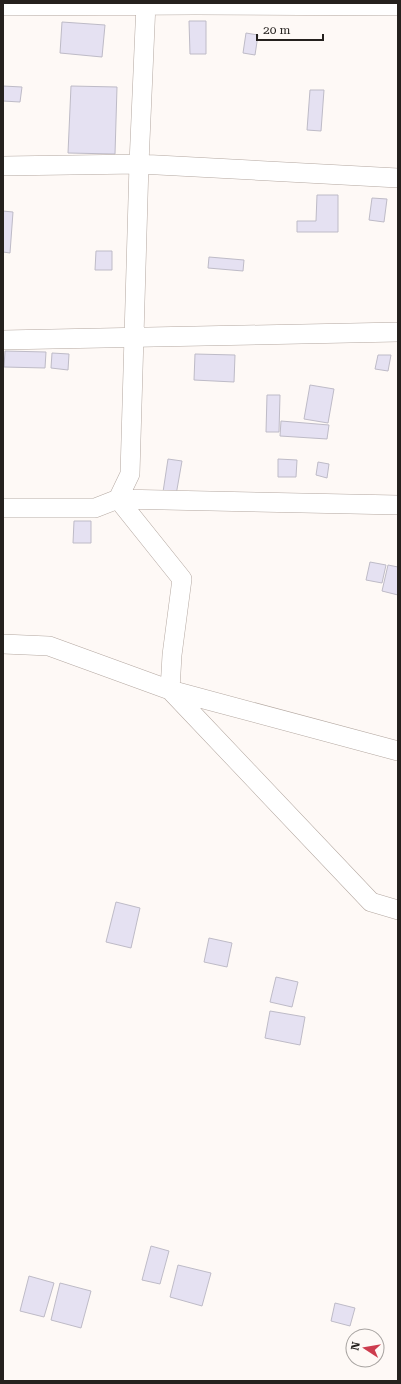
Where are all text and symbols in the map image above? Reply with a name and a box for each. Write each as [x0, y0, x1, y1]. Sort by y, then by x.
scale bar [257, 16, 323, 42]
text: 20 m [263, 23, 290, 37]
north arrow [345, 1328, 385, 1368]
text: N [348, 1340, 363, 1352]

